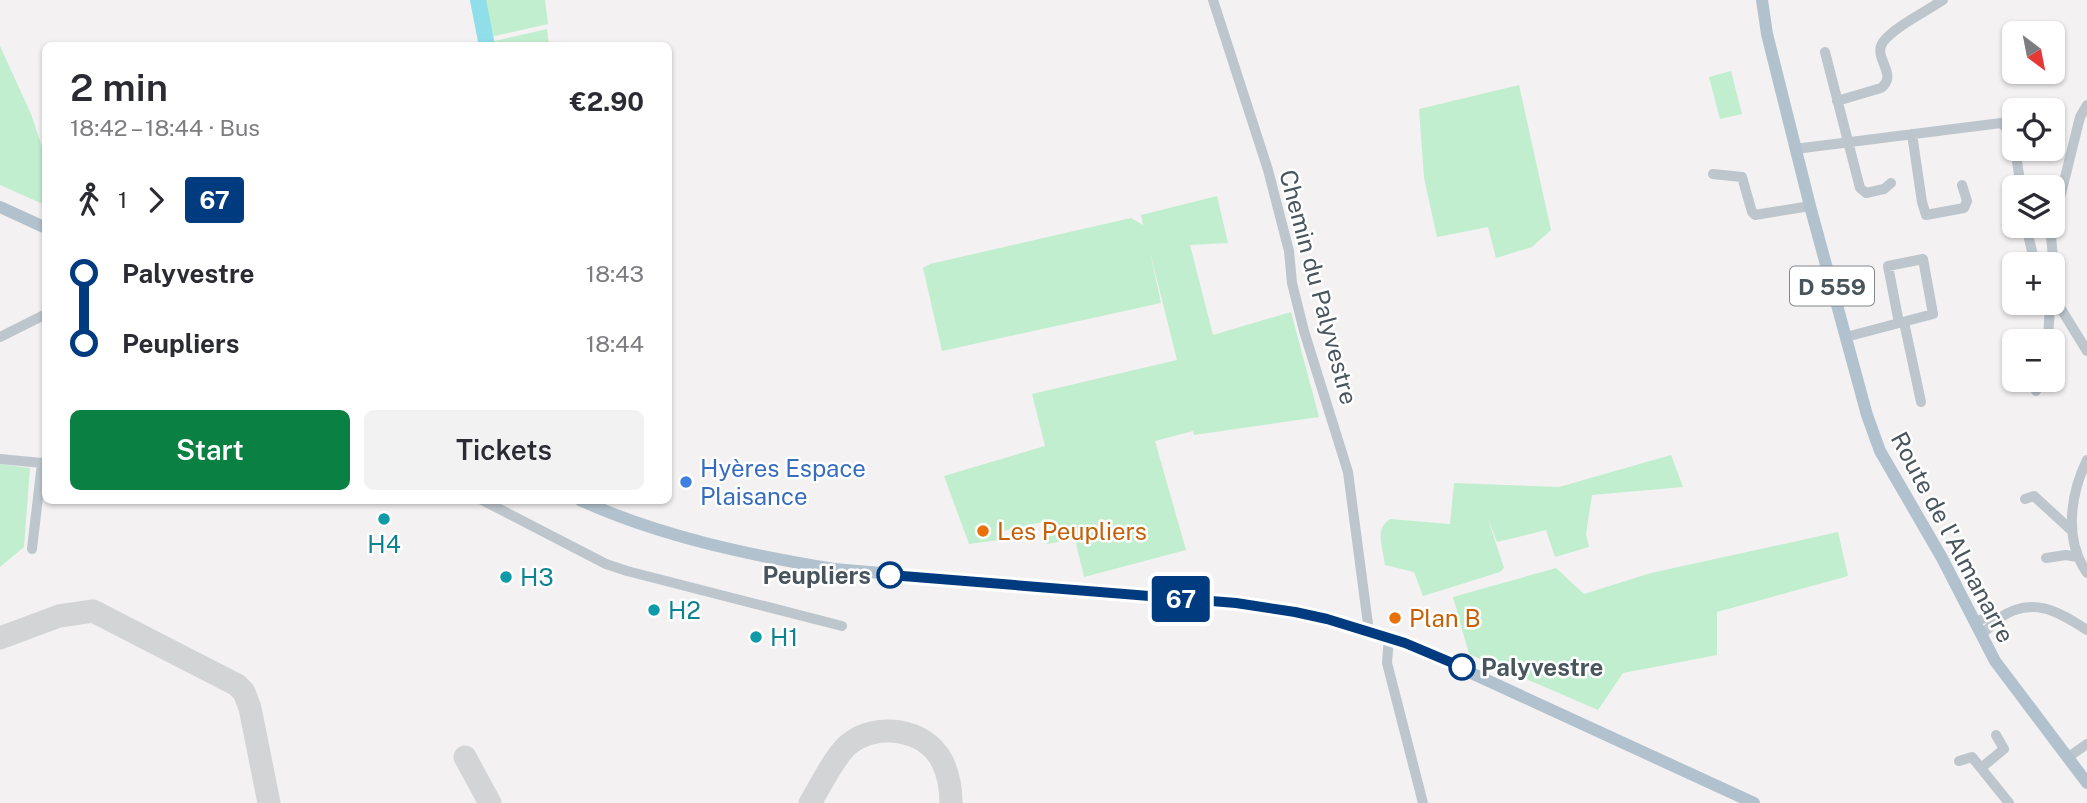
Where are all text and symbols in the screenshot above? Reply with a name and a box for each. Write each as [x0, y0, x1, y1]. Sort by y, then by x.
north arrow [2002, 21, 2065, 84]
map controls [2002, 21, 2065, 392]
text: 2 min [70, 65, 168, 110]
text: €2.90 [570, 86, 644, 117]
button: locate [2002, 98, 2065, 161]
text: 18:42 – 18:44 · Bus [70, 114, 260, 141]
street label: Chemin du Palyvestre [1274, 167, 1364, 407]
button: layers [2002, 175, 2065, 238]
icon: walk [70, 181, 108, 219]
icon: forward [137, 181, 175, 219]
text: 1 [118, 186, 127, 213]
text: 67 [199, 186, 230, 214]
button: + [2002, 252, 2065, 315]
text: Palyvestre [122, 258, 255, 289]
text: 18:43 [586, 260, 644, 287]
road number: D 559 [1790, 266, 1874, 306]
text: Peupliers [122, 328, 239, 359]
button: − [2002, 329, 2065, 392]
text: 18:44 [586, 330, 644, 357]
button: Start [70, 410, 350, 490]
button: Tickets [364, 410, 644, 490]
street label: Route de l'Almanarre [1886, 427, 2020, 647]
place label: Hyères Espace Plaisance [700, 454, 866, 510]
marker: Hyères Espace Plaisance [678, 474, 694, 490]
marker: H4 [376, 511, 392, 527]
place label: Les Peupliers [997, 517, 1147, 545]
marker: Les Peupliers [975, 523, 991, 539]
place label: H4 [367, 530, 401, 558]
place label: Peupliers [763, 561, 871, 589]
marker: Peupliers [877, 562, 903, 588]
place label: H3 [520, 563, 554, 591]
marker: H3 [498, 569, 514, 585]
line badge: 67 [1150, 576, 1212, 622]
text: 67 [1166, 585, 1196, 613]
place label: H2 [668, 596, 701, 624]
marker: H2 [646, 602, 662, 618]
place label: Plan B [1409, 604, 1480, 632]
marker: Plan B [1387, 610, 1403, 626]
place label: H1 [770, 623, 798, 651]
marker: H1 [748, 629, 764, 645]
place label: Palyvestre [1481, 653, 1603, 681]
marker: Palyvestre [1449, 654, 1475, 680]

